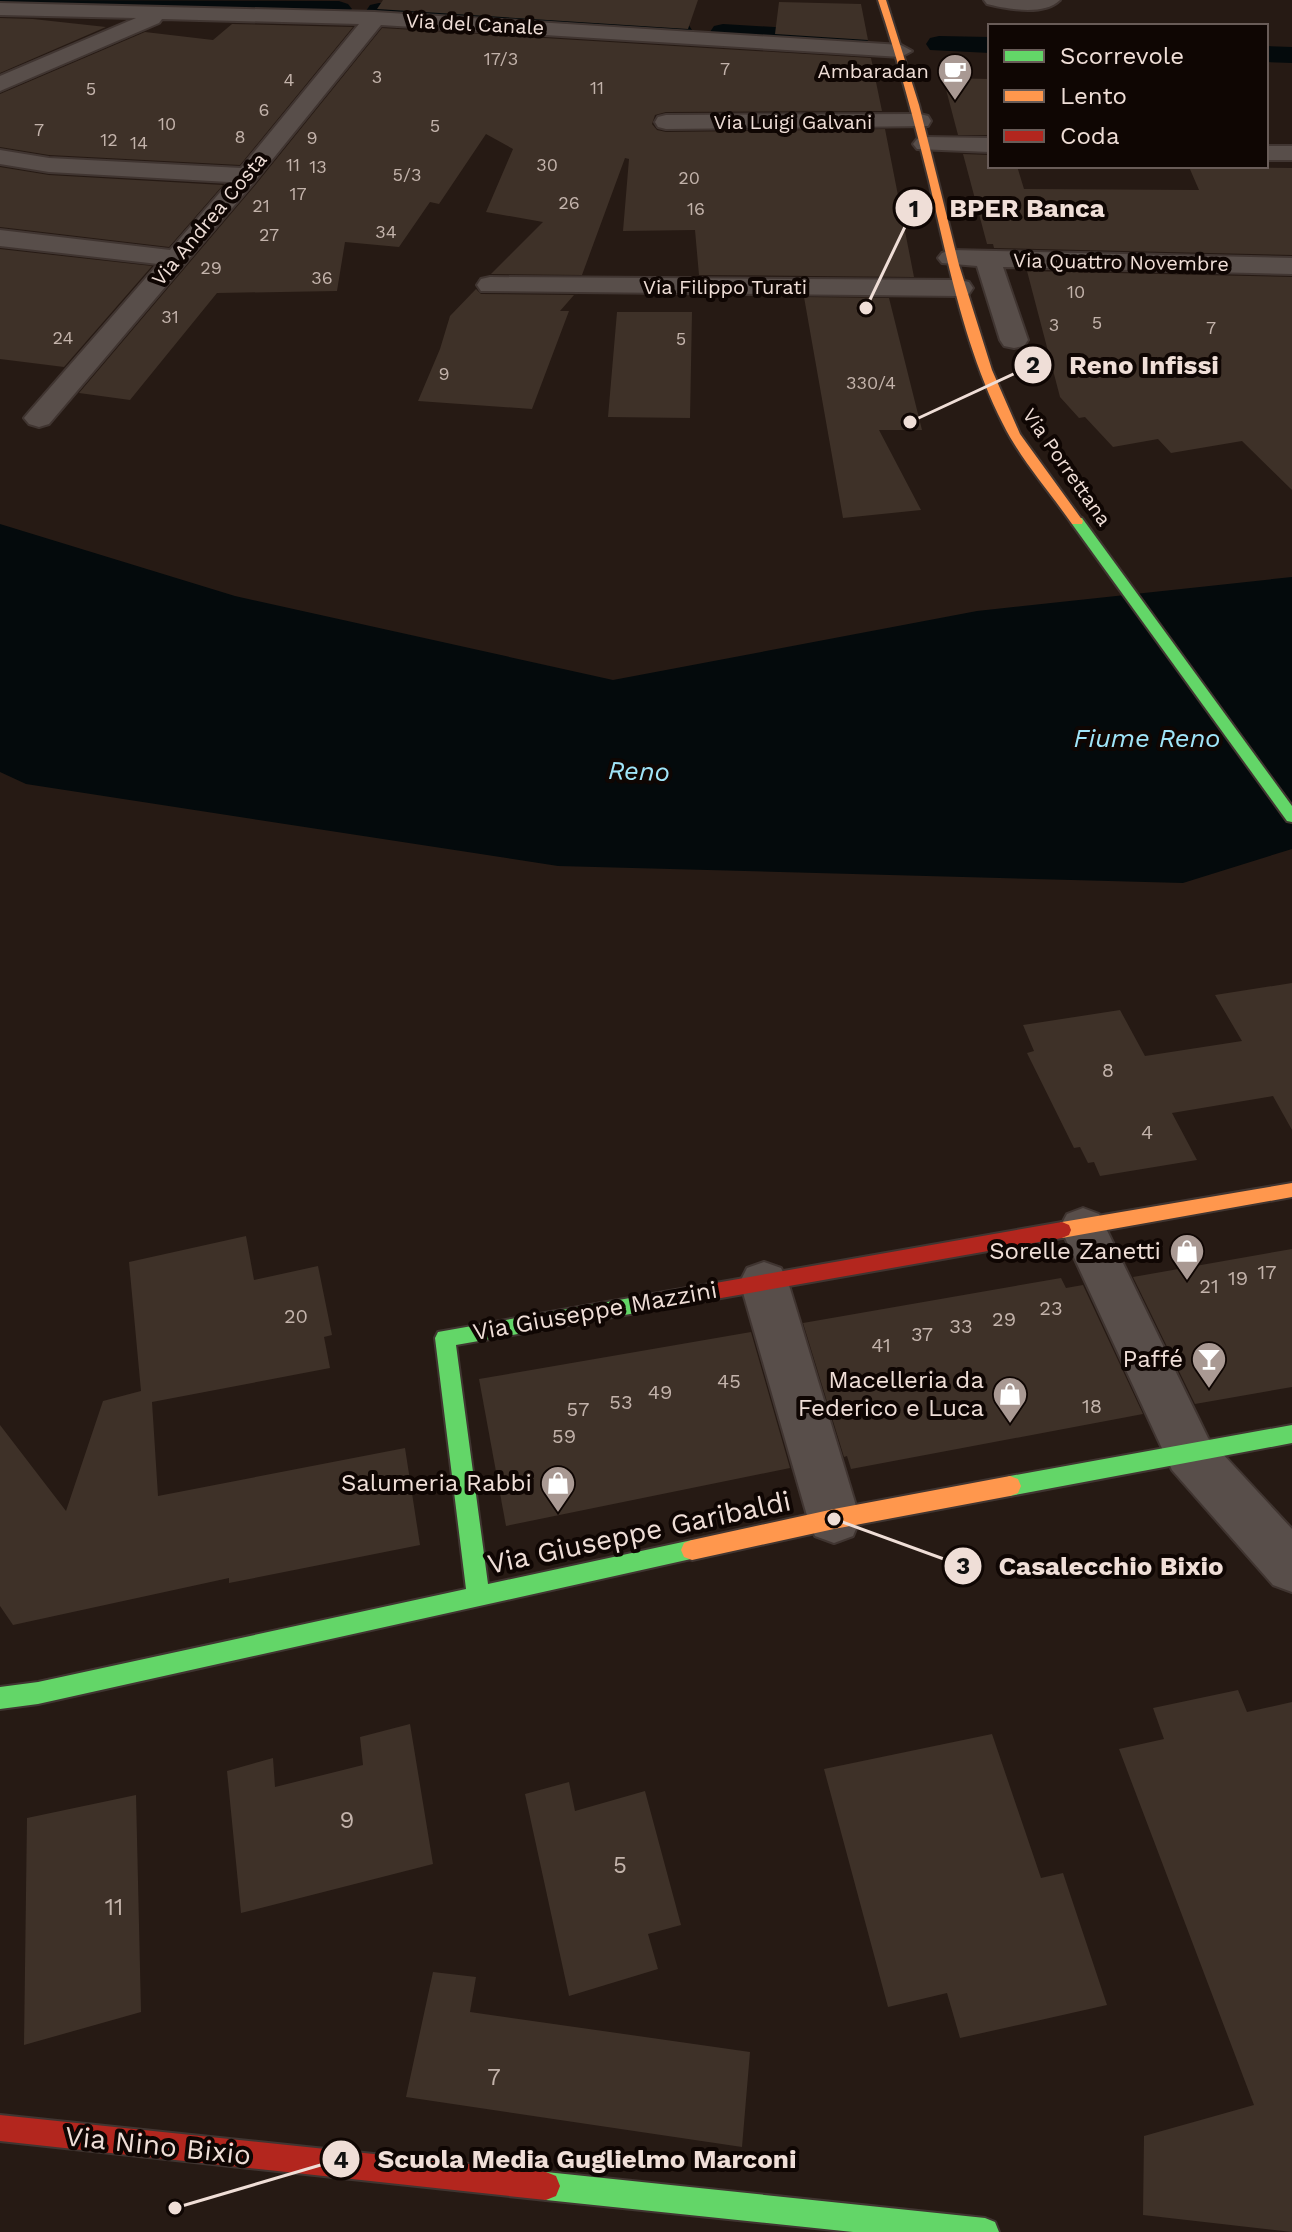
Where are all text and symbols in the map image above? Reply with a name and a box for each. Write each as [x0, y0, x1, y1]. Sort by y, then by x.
street label: Via del Canale [405, 8, 545, 40]
legend [988, 24, 1268, 168]
text: Scorrevole [1060, 42, 1184, 70]
house number: 17/3 [484, 48, 518, 69]
cafe icon: Ambaradan [936, 52, 974, 102]
house number: 7 [720, 58, 730, 79]
place label: Ambaradan [817, 59, 929, 83]
house number: 3 [372, 66, 382, 87]
house number: 4 [284, 69, 295, 90]
house number: 11 [590, 77, 604, 98]
house number: 5 [86, 78, 96, 99]
text: Lento [1060, 82, 1127, 110]
house number: 6 [259, 99, 269, 120]
street label: Via Luigi Galvani [714, 110, 872, 134]
house number: 10 [158, 113, 176, 134]
house number: 5 [430, 115, 440, 136]
house number: 7 [34, 119, 44, 140]
text: Coda [1060, 122, 1120, 150]
house number: 8 [234, 126, 246, 147]
house number: 9 [306, 127, 318, 148]
house number: 12 [100, 129, 118, 150]
house number: 14 [130, 132, 148, 153]
street label: Via Andrea Costa [146, 148, 272, 290]
house number: 11 [286, 154, 300, 175]
house number: 30 [536, 154, 558, 175]
house number: 13 [309, 156, 327, 177]
house number: 5/3 [393, 164, 421, 185]
house number: 20 [678, 167, 700, 188]
house number: 17 [289, 183, 307, 204]
callout: BPER Banca [894, 183, 1121, 233]
house number: 26 [558, 192, 580, 213]
text: BPER Banca [949, 193, 1105, 223]
house number: 21 [252, 195, 270, 216]
text: 1 [909, 195, 919, 223]
house number: 16 [687, 198, 705, 219]
house number: 34 [375, 221, 397, 242]
house number: 27 [259, 224, 279, 245]
street label: Via Quattro Novembre [1013, 248, 1229, 276]
house number: 29 [200, 257, 222, 278]
house number: 36 [311, 267, 333, 288]
street label: Via Filippo Turati [643, 275, 807, 299]
house number: 10 [1067, 281, 1085, 302]
house number: 31 [161, 306, 179, 327]
house number: 5 [1092, 312, 1102, 333]
house number: 3 [1049, 314, 1059, 335]
house number: 7 [1206, 317, 1216, 338]
house number: 24 [53, 327, 73, 348]
house number: 5 [676, 328, 686, 349]
callout: Reno Infissi [1013, 340, 1235, 390]
text: Reno Infissi [1069, 350, 1219, 380]
text: 2 [1026, 351, 1040, 379]
house number: 9 [438, 363, 450, 384]
house number: 330/4 [846, 372, 896, 393]
street label: Via Porrettana [1018, 404, 1116, 530]
water label: Fiume Reno [1073, 723, 1221, 753]
water label: Reno [608, 755, 670, 787]
house number: 8 [1102, 1058, 1114, 1082]
house number: 4 [1141, 1120, 1153, 1144]
shop icon: Sorelle Zanetti [1168, 1232, 1206, 1282]
place label: Sorelle Zanetti [989, 1237, 1161, 1265]
house number: 17 [1257, 1260, 1277, 1284]
house number: 19 [1228, 1266, 1248, 1290]
house number: 21 [1199, 1274, 1219, 1298]
street label: Via Giuseppe Mazzini [471, 1276, 719, 1346]
house number: 23 [1039, 1296, 1063, 1320]
house number: 20 [284, 1304, 308, 1328]
house number: 29 [992, 1307, 1016, 1331]
house number: 33 [949, 1314, 973, 1338]
house number: 37 [911, 1322, 933, 1346]
house number: 41 [871, 1333, 891, 1357]
bar icon: Paffé [1190, 1340, 1228, 1390]
place label: Paffé [1123, 1345, 1183, 1373]
place label: Macelleria da Federico e Luca [798, 1366, 984, 1422]
house number: 45 [717, 1369, 741, 1393]
shop icon: Macelleria da Federico e Luca [991, 1375, 1029, 1425]
house number: 49 [648, 1380, 672, 1404]
house number: 53 [609, 1390, 633, 1414]
house number: 18 [1082, 1394, 1102, 1418]
house number: 57 [567, 1397, 589, 1421]
house number: 59 [552, 1424, 576, 1448]
shop icon: Salumeria Rabbi [539, 1464, 577, 1514]
place label: Salumeria Rabbi [341, 1469, 532, 1497]
street label: Via Giuseppe Garibaldi [485, 1484, 794, 1581]
callout: Casalecchio Bixio [943, 1541, 1240, 1591]
text: Casalecchio Bixio [998, 1551, 1224, 1581]
text: 3 [956, 1552, 970, 1580]
house number: 9 [340, 1806, 354, 1834]
house number: 5 [613, 1851, 627, 1879]
house number: 11 [105, 1893, 123, 1921]
house number: 7 [487, 2063, 501, 2091]
street label: Via Nino Bixio [63, 2119, 253, 2172]
callout: Scuola Media Guglielmo Marconi [321, 2134, 813, 2184]
text: Scuola Media Guglielmo Marconi [377, 2144, 797, 2174]
text: 4 [333, 2146, 349, 2174]

